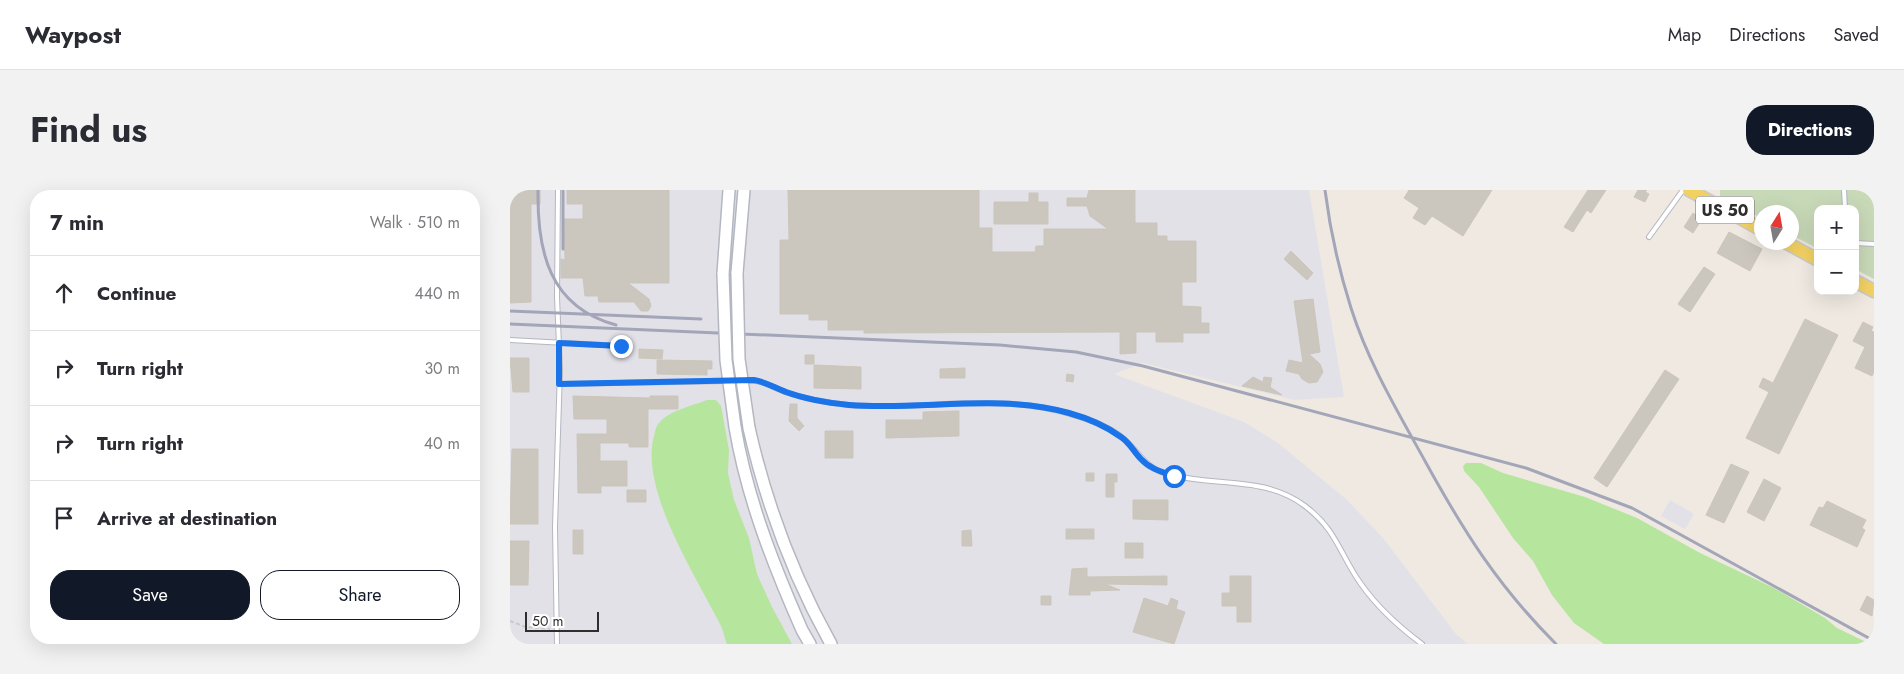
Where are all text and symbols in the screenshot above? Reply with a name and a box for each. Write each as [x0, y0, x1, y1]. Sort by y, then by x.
text: Waypost [25, 17, 121, 52]
text: Map [1668, 22, 1701, 48]
text: Directions [1729, 22, 1805, 48]
text: Saved [1833, 22, 1879, 48]
text: Find us [30, 105, 147, 155]
button: Directions [1746, 105, 1874, 155]
road number: US 50 [1696, 196, 1754, 224]
north arrow [1754, 205, 1799, 250]
map controls [1814, 205, 1859, 295]
button: + [1814, 205, 1859, 250]
text: 7 min [50, 208, 104, 238]
text: Walk · 510 m [370, 211, 460, 234]
button: − [1814, 250, 1859, 295]
icon: ahead [50, 279, 78, 307]
text: Continue [97, 280, 176, 307]
text: 440 m [414, 282, 460, 305]
route end [610, 335, 633, 358]
icon: right [50, 354, 78, 382]
text: Turn right [97, 355, 183, 382]
text: 30 m [424, 357, 460, 380]
icon: right [50, 429, 78, 457]
text: Turn right [97, 430, 183, 457]
text: 40 m [424, 432, 460, 455]
route start [1163, 465, 1186, 488]
icon: arrive [50, 504, 78, 532]
text: Arrive at destination [97, 505, 277, 532]
button: Save [50, 570, 250, 620]
button: Share [260, 570, 460, 620]
scale bar [525, 609, 599, 632]
text: 50 m [532, 611, 563, 631]

